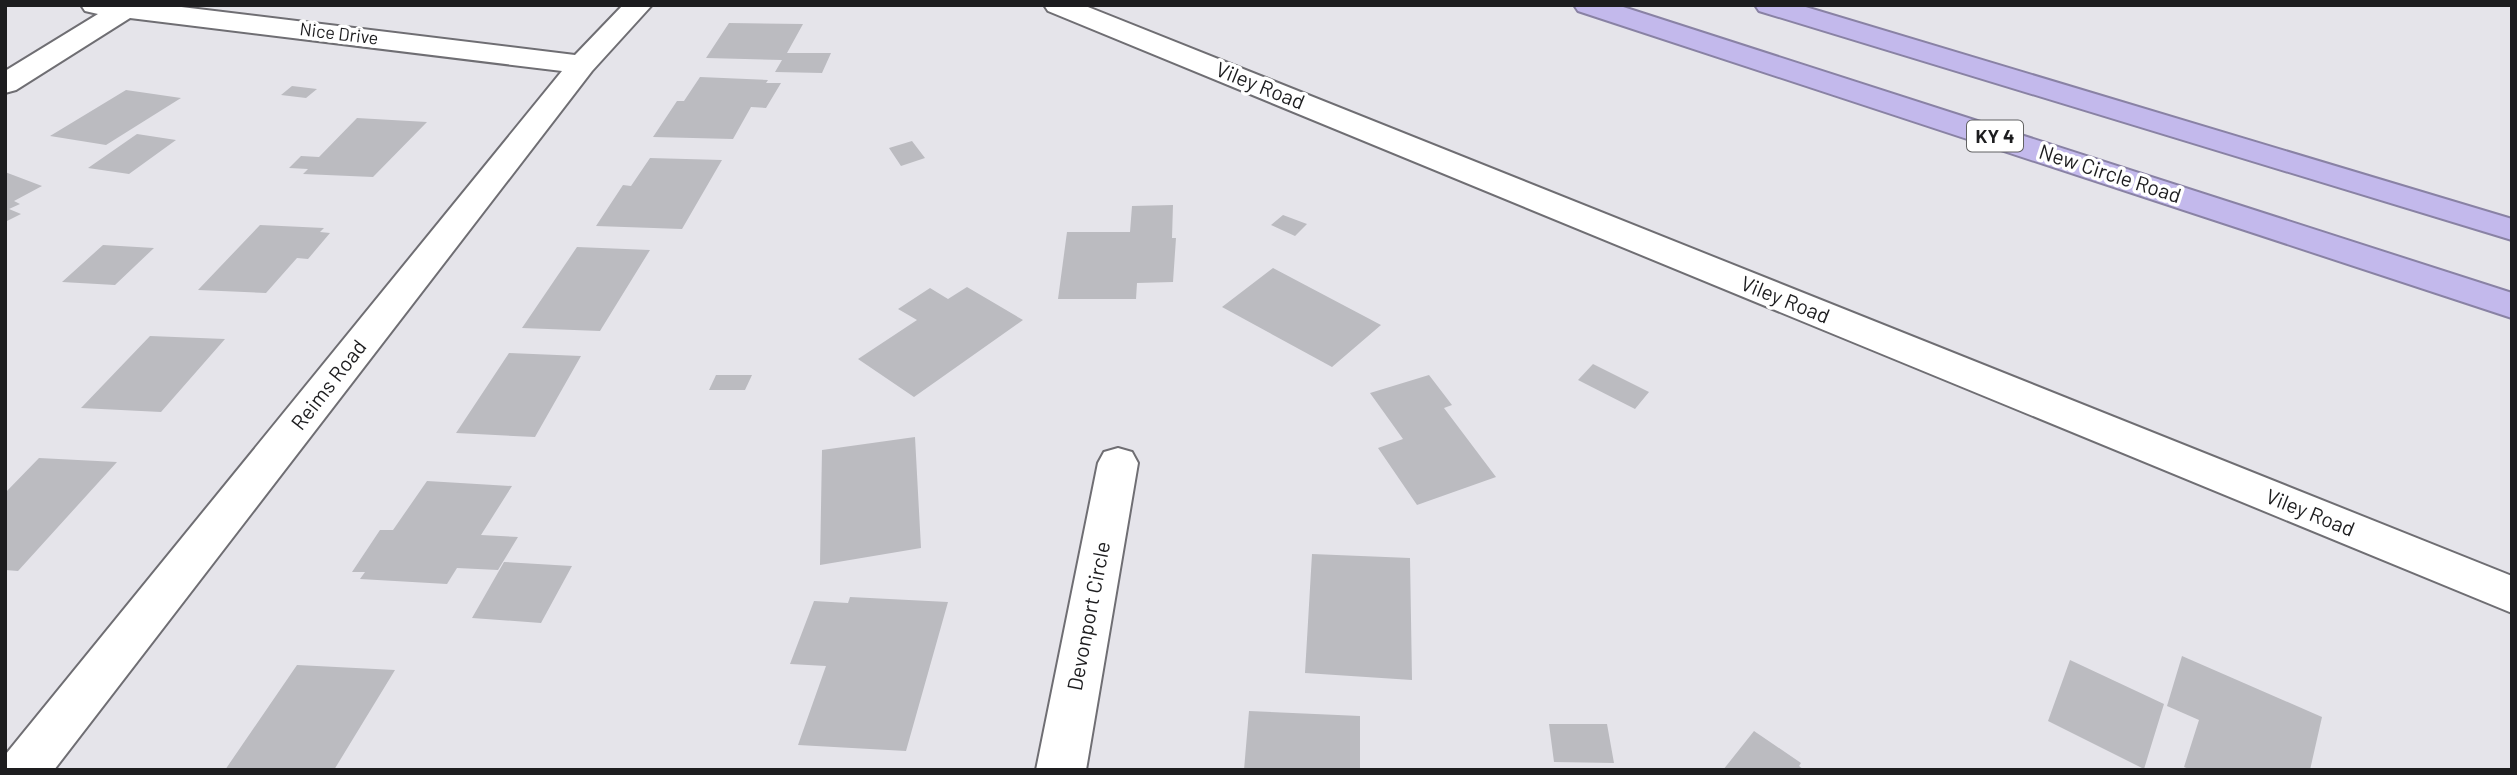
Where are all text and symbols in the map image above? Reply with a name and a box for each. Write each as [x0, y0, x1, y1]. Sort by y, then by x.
street label: Nice Drive [298, 17, 380, 49]
street label: Viley Road [1212, 55, 1309, 114]
road number: KY 4 [1967, 120, 2023, 152]
street label: New Circle Road [2036, 138, 2185, 207]
street label: Viley Road [1737, 269, 1834, 328]
street label: Reims Road [285, 334, 371, 434]
street label: Viley Road [2262, 482, 2359, 541]
street label: Devonport Circle [1061, 539, 1114, 692]

